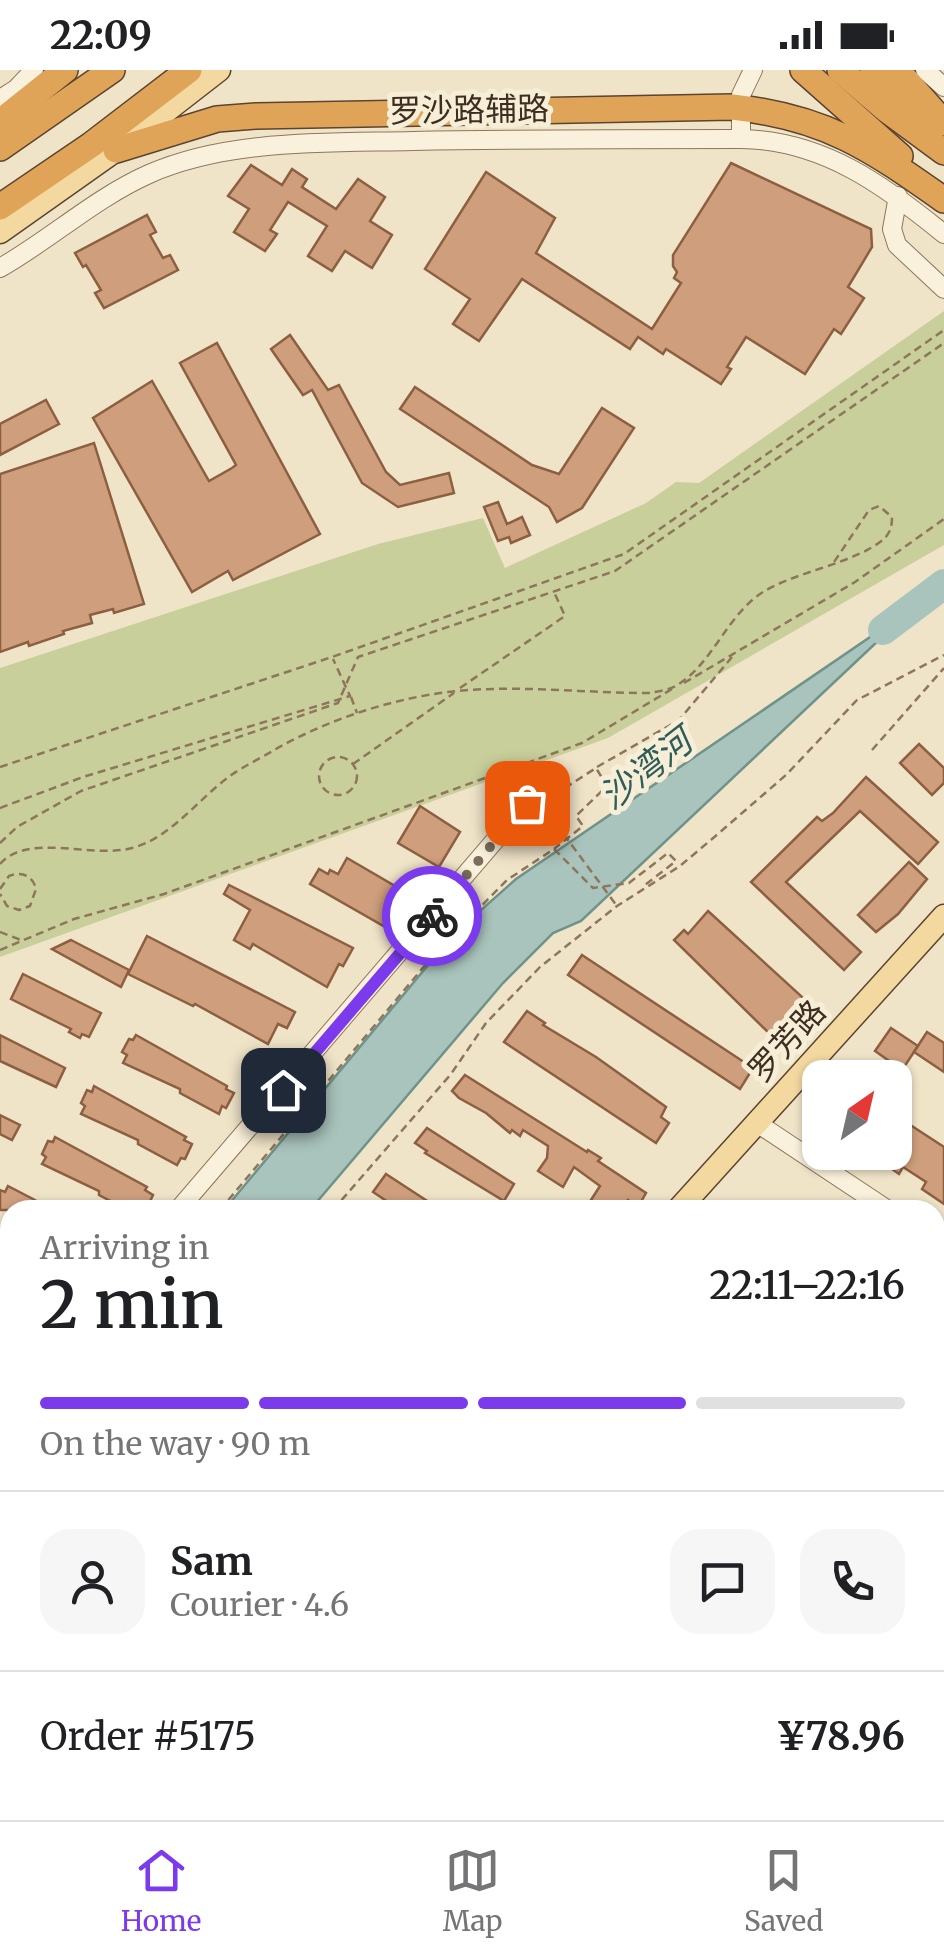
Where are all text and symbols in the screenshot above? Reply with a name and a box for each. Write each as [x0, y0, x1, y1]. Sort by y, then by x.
text: 22:09 [50, 12, 152, 59]
street label: 罗沙路辅路 [389, 89, 549, 131]
water label: 沙湾河 [591, 716, 706, 819]
pin [485, 761, 570, 846]
icon: bag [500, 776, 555, 831]
courier [382, 866, 482, 966]
icon: bike [405, 889, 460, 944]
street label: 罗芳路 [740, 992, 834, 1090]
pin [241, 1048, 326, 1133]
north arrow [802, 1060, 912, 1170]
map controls [802, 1060, 912, 1170]
icon: home [256, 1063, 311, 1118]
text: Arriving in [40, 1228, 209, 1268]
text: 22:11–22:16 [709, 1262, 905, 1309]
text: 2 min [40, 1264, 224, 1346]
text: On the way · 90 m [40, 1424, 310, 1464]
button: person [40, 1529, 145, 1634]
button: chat [670, 1529, 775, 1634]
button: phone [800, 1529, 905, 1634]
text: Sam [170, 1538, 253, 1585]
text: Courier · 4.6 [170, 1585, 349, 1625]
text: Order #5175 [40, 1713, 256, 1760]
text: ¥78.96 [776, 1713, 905, 1760]
tab: Home [121, 1843, 201, 1939]
tab: Map [443, 1843, 503, 1939]
tab: Saved [744, 1843, 823, 1939]

